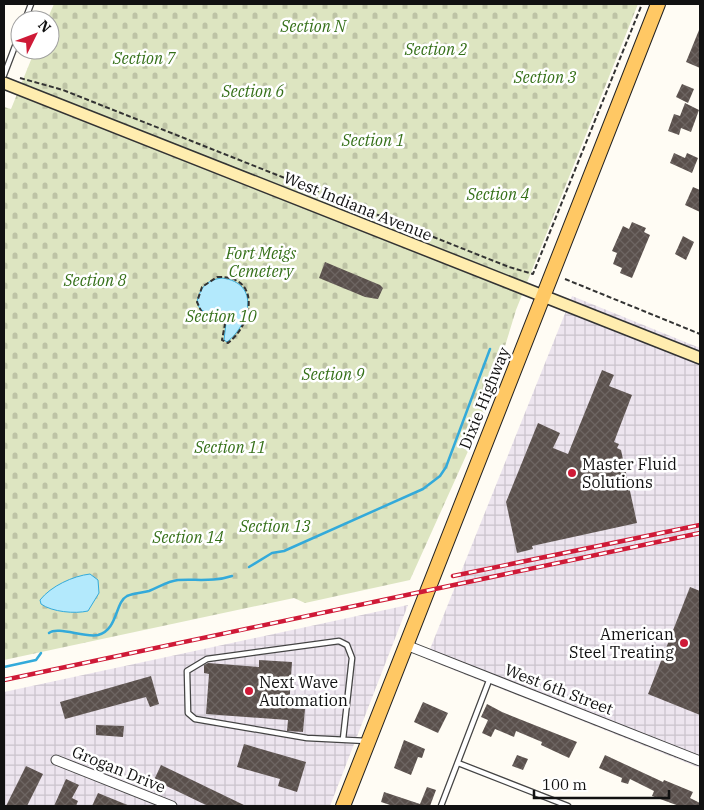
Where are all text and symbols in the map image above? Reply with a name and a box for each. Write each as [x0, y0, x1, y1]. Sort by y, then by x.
north arrow [10, 10, 60, 60]
text: N [34, 16, 55, 36]
park label: Section N [279, 16, 347, 36]
park label: Section 2 [404, 39, 467, 59]
park label: Section 7 [112, 48, 176, 68]
park label: Section 3 [513, 67, 576, 87]
park label: Section 6 [221, 81, 284, 101]
park label: Section 1 [341, 130, 404, 150]
street label: West Indiana Avenue [281, 167, 435, 245]
park label: Section 4 [466, 184, 529, 204]
park label: Fort Meigs Cemetery [225, 243, 296, 281]
park label: Section 8 [63, 270, 126, 290]
park label: Section 10 [184, 306, 257, 326]
street label: Dixie Highway [454, 344, 514, 452]
park label: Section 9 [301, 364, 364, 384]
park label: Section 11 [193, 437, 266, 457]
place label: Master Fluid Solutions [582, 454, 677, 492]
marker: Master Fluid Solutions [566, 467, 578, 479]
park label: Section 13 [238, 516, 311, 536]
park label: Section 14 [151, 527, 224, 547]
place label: American Steel Treating [569, 624, 674, 662]
marker: American Steel Treating [678, 637, 690, 649]
street label: West 6th Street [502, 659, 616, 719]
place label: Next Wave Automation [259, 672, 348, 710]
marker: Next Wave Automation [243, 685, 255, 697]
street label: Grogan Drive [69, 741, 169, 797]
scale bar [534, 768, 669, 800]
text: 100 m [542, 775, 587, 794]

